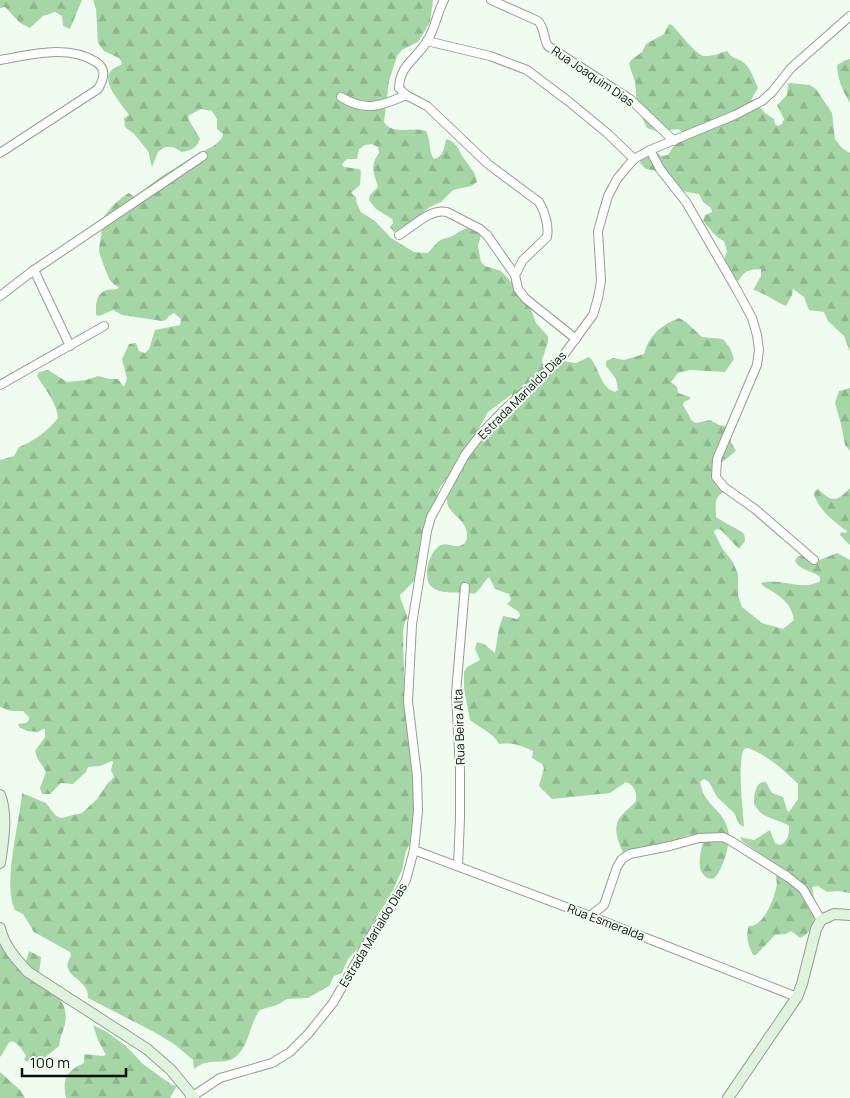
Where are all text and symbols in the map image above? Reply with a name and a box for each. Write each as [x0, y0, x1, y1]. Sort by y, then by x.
street label: Rua Joaquim Dias [548, 42, 638, 110]
street label: Estrada Marialdo Dias [474, 347, 570, 443]
street label: Rua Beira Alta [449, 689, 469, 765]
street label: Estrada Marialdo Dias [335, 880, 411, 990]
street label: Rua Esmeralda [565, 899, 647, 945]
scale bar [22, 1046, 126, 1078]
text: 100 m [30, 1052, 70, 1073]

